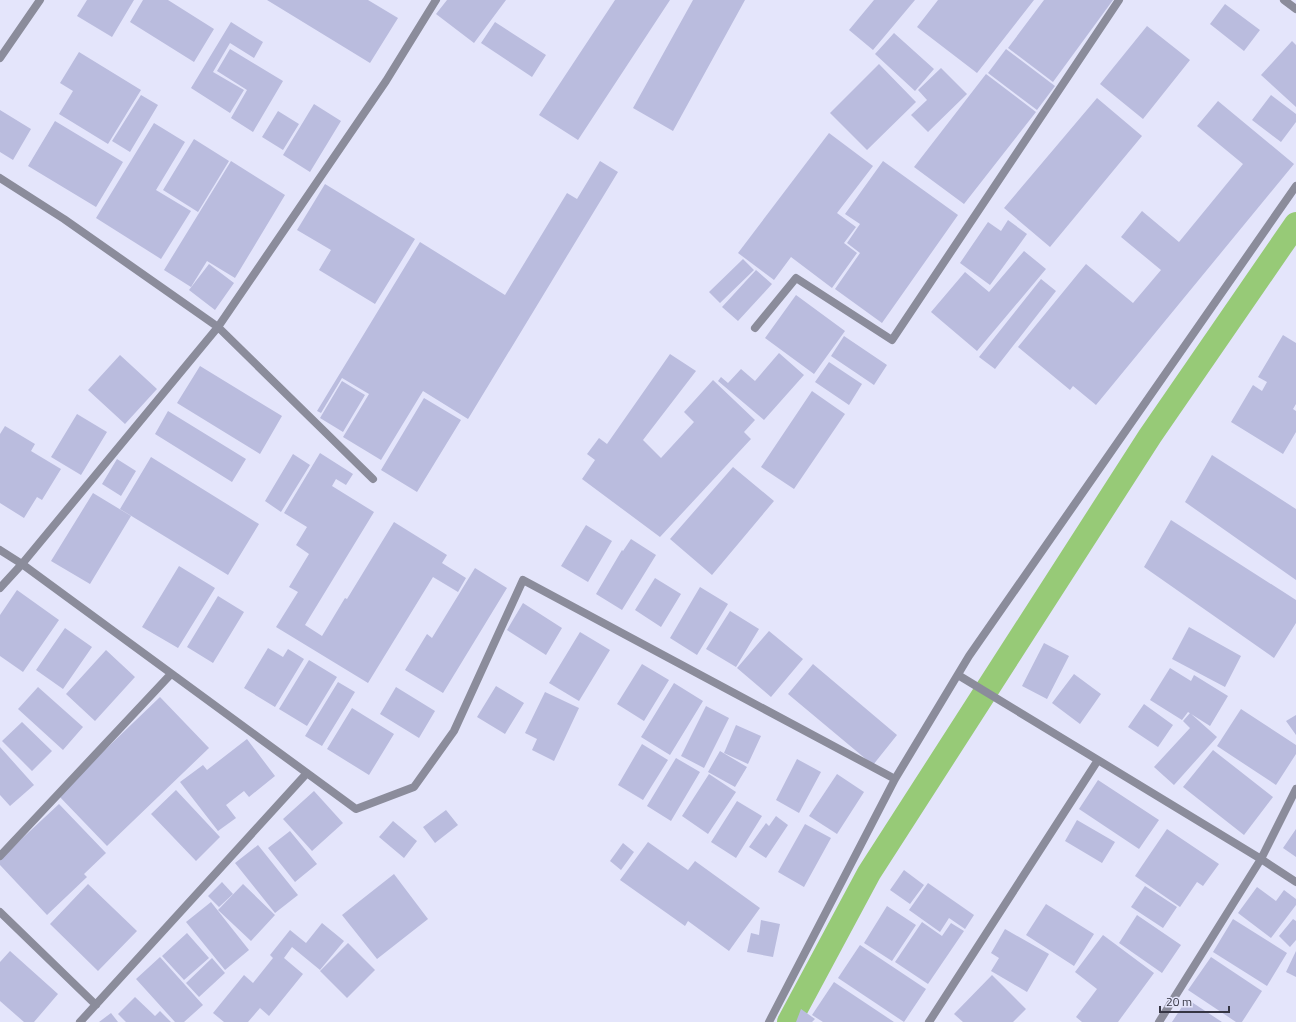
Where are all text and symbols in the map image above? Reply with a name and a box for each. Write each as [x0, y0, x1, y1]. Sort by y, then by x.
scale bar [1160, 988, 1229, 1014]
text: 20 m [1166, 992, 1192, 1011]

